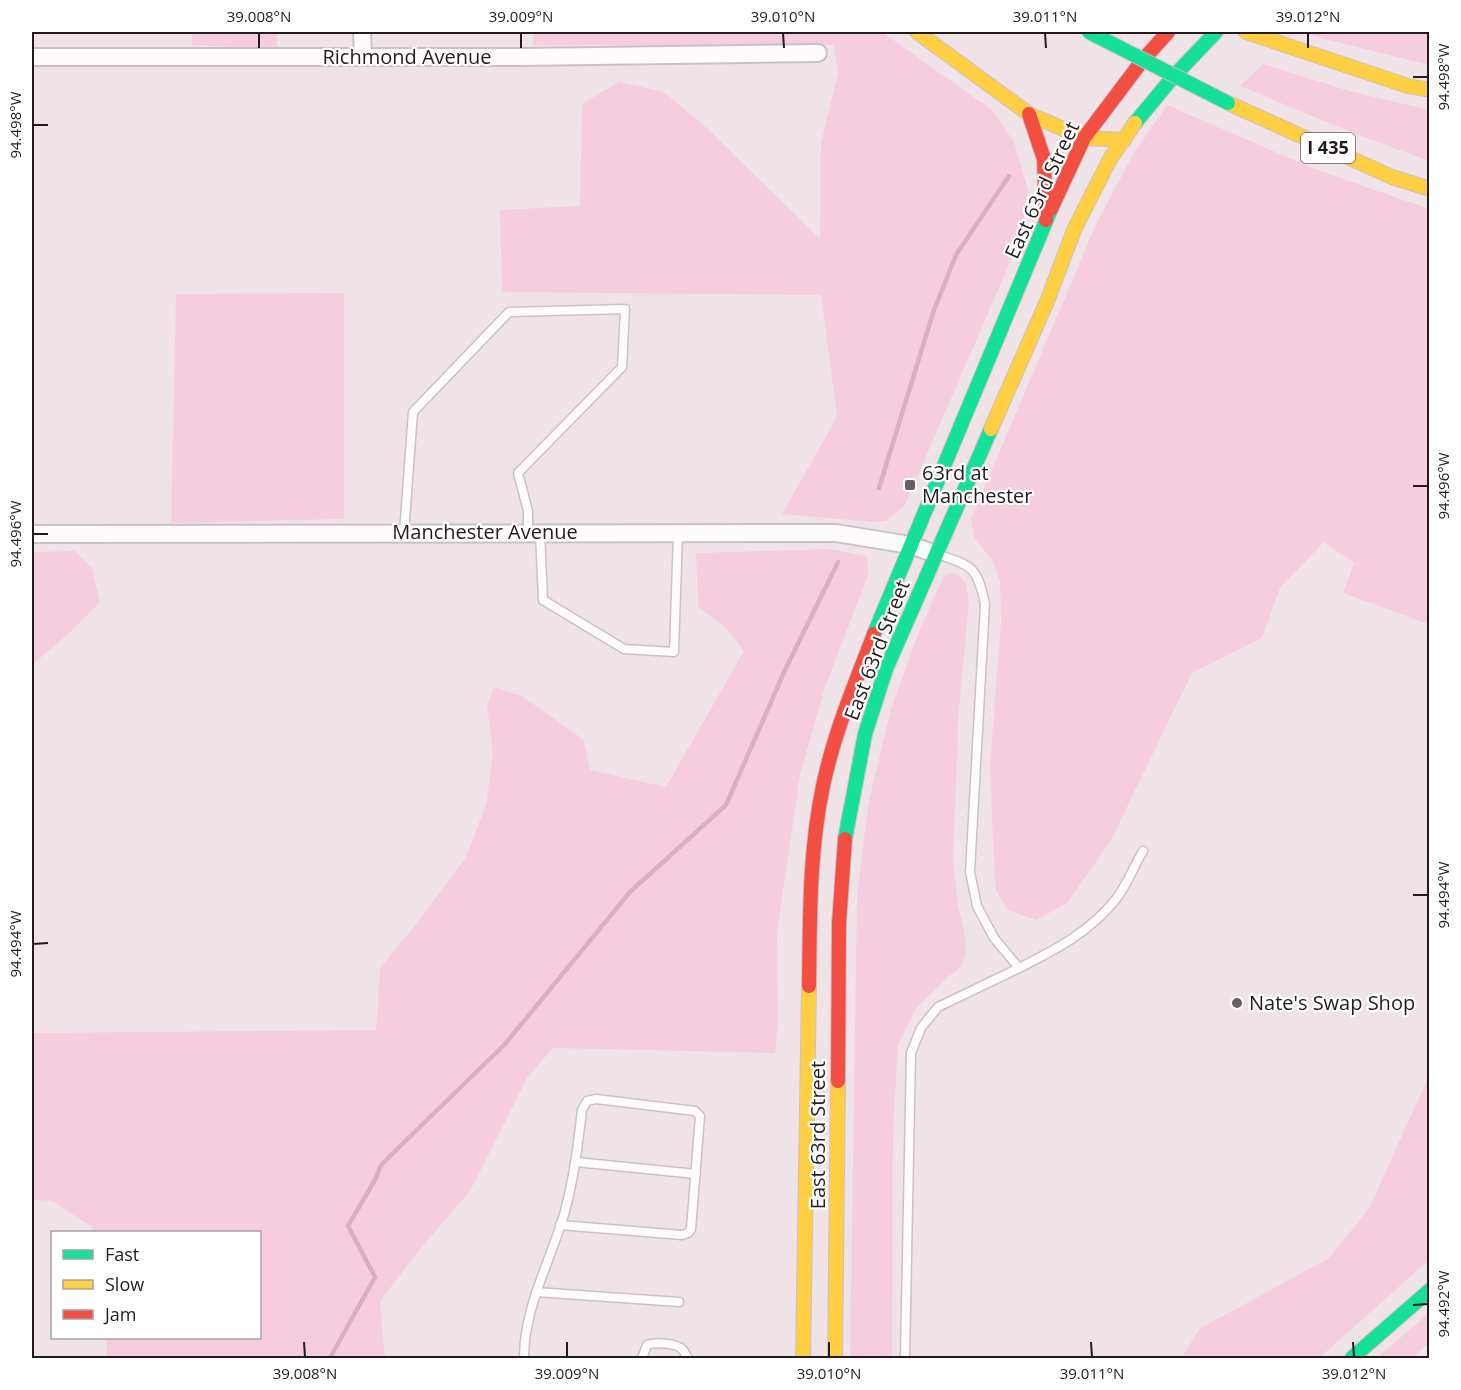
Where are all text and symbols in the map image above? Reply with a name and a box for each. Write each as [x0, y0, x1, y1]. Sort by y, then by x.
text: 39.008°N [227, 6, 291, 26]
text: 39.009°N [489, 6, 553, 26]
text: 39.010°N [751, 6, 815, 26]
text: 39.011°N [1013, 6, 1077, 26]
text: 39.012°N [1276, 6, 1340, 26]
street label: Richmond Avenue [322, 43, 492, 70]
text: 94.498°W [1433, 43, 1453, 111]
text: 94.498°W [5, 91, 25, 159]
street label: East 63rd Street [998, 117, 1085, 263]
road number: I 435 [1301, 133, 1355, 163]
text: 94.496°W [1433, 452, 1453, 520]
place label: 63rd at Manchester [922, 459, 1033, 509]
marker: 63rd at Manchester [903, 478, 917, 492]
text: 94.496°W [5, 500, 25, 568]
street label: Manchester Avenue [392, 518, 578, 545]
street label: East 63rd Street [837, 576, 916, 724]
text: 94.494°W [1433, 861, 1453, 929]
text: 94.494°W [5, 910, 25, 978]
place label: Nate's Swap Shop [1249, 989, 1415, 1016]
marker: Nate's Swap Shop [1230, 996, 1244, 1010]
street label: East 63rd Street [804, 1061, 831, 1209]
legend [51, 1231, 261, 1339]
text: Fast [105, 1242, 139, 1266]
text: 94.492°W [1433, 1270, 1453, 1338]
text: Slow [105, 1272, 144, 1296]
text: Jam [103, 1302, 137, 1326]
text: 39.008°N [273, 1363, 337, 1383]
text: 39.009°N [535, 1363, 599, 1383]
text: 39.010°N [797, 1363, 861, 1383]
text: 39.011°N [1060, 1363, 1124, 1383]
text: 39.012°N [1322, 1363, 1386, 1383]

